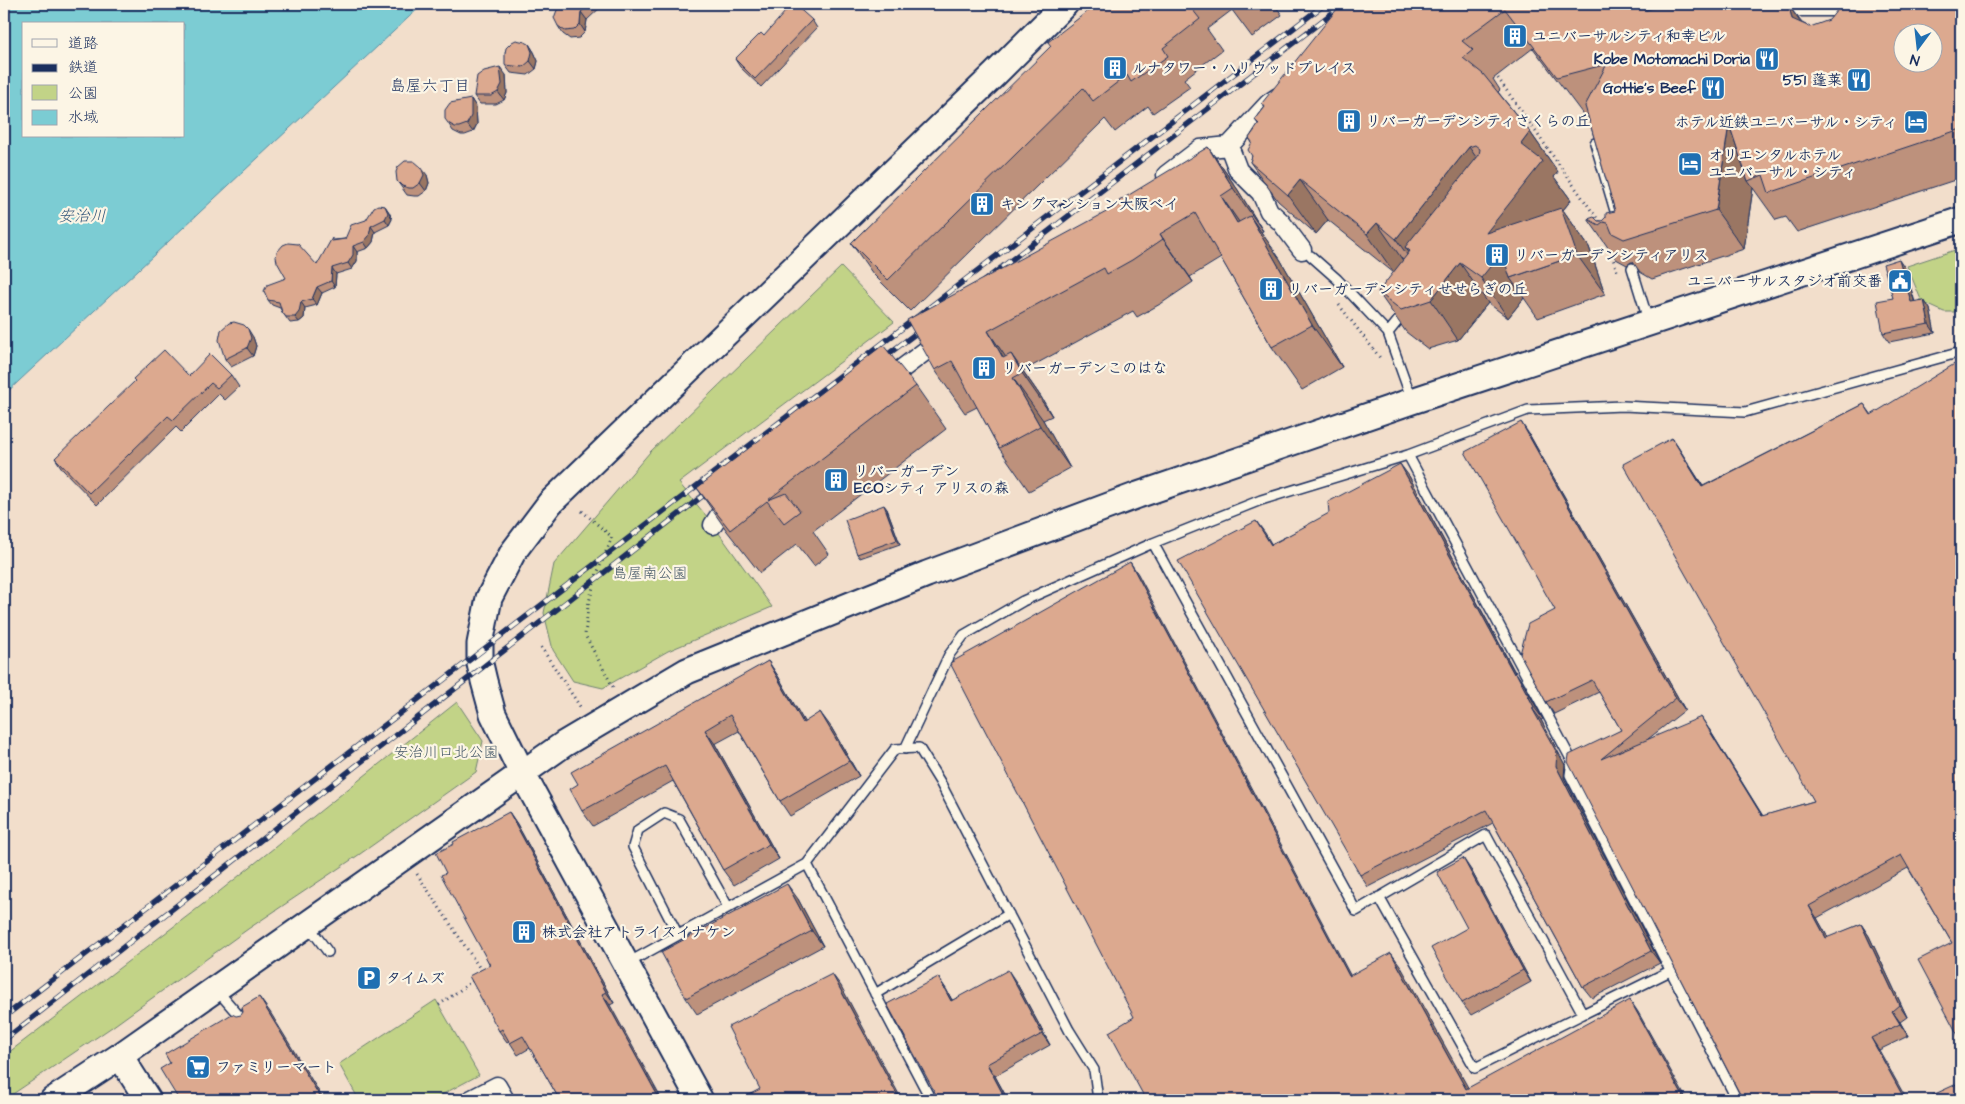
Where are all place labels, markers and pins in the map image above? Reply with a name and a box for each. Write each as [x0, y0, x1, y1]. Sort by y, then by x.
building icon: ユニバーサルシティ和幸ビル [1502, 23, 1528, 49]
place label: ユニバーサルシティ和幸ビル [1532, 26, 1726, 47]
restaurant icon: Kobe Motomachi Doria [1754, 46, 1780, 72]
place label: Kobe Motomachi Doria [1594, 49, 1750, 70]
building icon: ルナタワー・ハリウッドプレイス [1102, 55, 1128, 81]
place label: ルナタワー・ハリウッドプレイス [1132, 58, 1356, 79]
restaurant icon: 551 蓬莱 [1846, 67, 1872, 93]
place label: 551 蓬莱 [1783, 70, 1842, 91]
restaurant icon: Gottie's Beef [1700, 75, 1726, 101]
place label: Gottie's Beef [1603, 78, 1697, 99]
building icon: リバーガーデンシティさくらの丘 [1336, 108, 1362, 134]
hotel icon: ホテル近鉄ユニバーサル・シティ [1903, 109, 1929, 135]
place label: リバーガーデンシティさくらの丘 [1366, 111, 1590, 132]
place label: ホテル近鉄ユニバーサル・シティ [1675, 112, 1898, 133]
place label: オリエンタルホテル ユニバーサル・シティ [1708, 145, 1857, 183]
hotel icon: オリエンタルホテル ユニバーサル・シティ [1677, 151, 1703, 177]
building icon: キングマンション大阪ベイ [969, 191, 995, 217]
place label: キングマンション大阪ベイ [1000, 194, 1179, 215]
building icon: リバーガーデンシティアリス [1484, 242, 1510, 268]
place label: リバーガーデンシティアリス [1514, 245, 1708, 266]
public building icon: ユニバーサルスタジオ前交番 [1887, 268, 1913, 294]
place label: ユニバーサルスタジオ前交番 [1687, 271, 1882, 292]
building icon: リバーガーデンシティせせらぎの丘 [1258, 276, 1284, 302]
place label: リバーガーデンシティせせらぎの丘 [1288, 279, 1527, 300]
building icon: リバーガーデンこのはな [971, 355, 997, 381]
place label: リバーガーデンこのはな [1002, 358, 1167, 379]
place label: リバーガーデン ECOシティ アリスの森 [854, 461, 1009, 499]
building icon: リバーガーデン ECOシティ アリスの森 [823, 467, 849, 493]
building icon: 株式会社アトライズイナケン [511, 919, 537, 945]
place label: 株式会社アトライズイナケン [542, 922, 736, 943]
parking icon: タイムズ [356, 965, 382, 991]
place label: タイムズ [386, 968, 445, 989]
supermarket icon: ファミリーマート [185, 1054, 211, 1080]
place label: ファミリーマート [216, 1057, 337, 1078]

